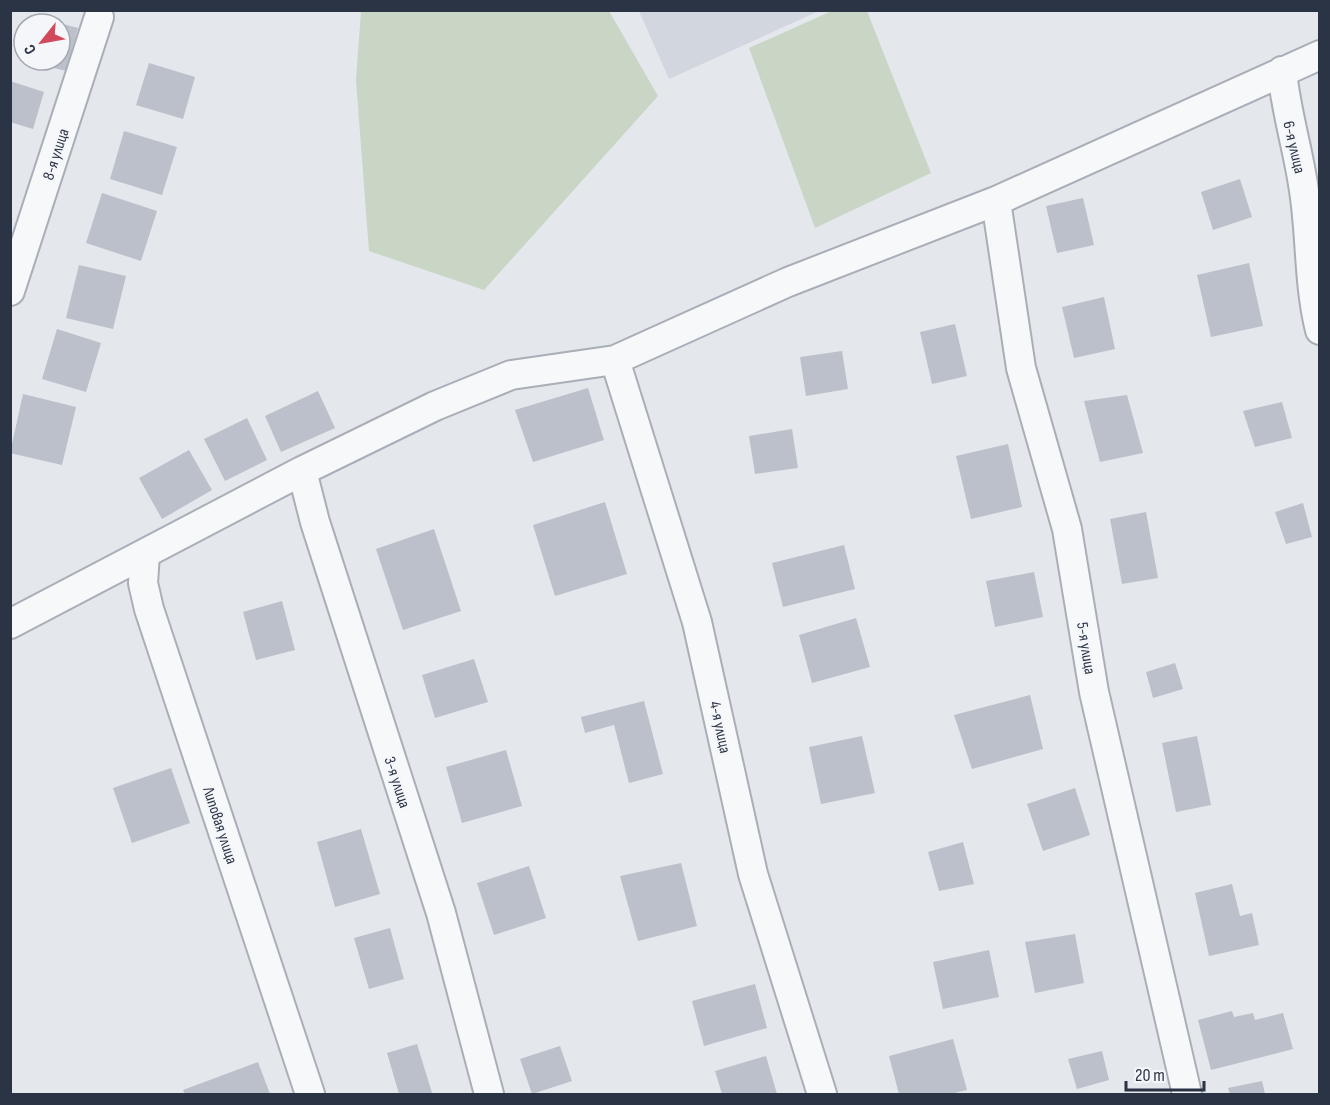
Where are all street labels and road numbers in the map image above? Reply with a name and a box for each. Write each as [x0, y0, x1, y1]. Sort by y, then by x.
street label: 6-я улица [1278, 119, 1309, 175]
street label: 8-я улица [39, 126, 74, 183]
street label: 5-я улица [1072, 621, 1099, 676]
street label: 4-я улица [705, 700, 734, 755]
street label: 3-я улица [379, 755, 414, 810]
street label: Липовая улица [198, 784, 241, 866]

